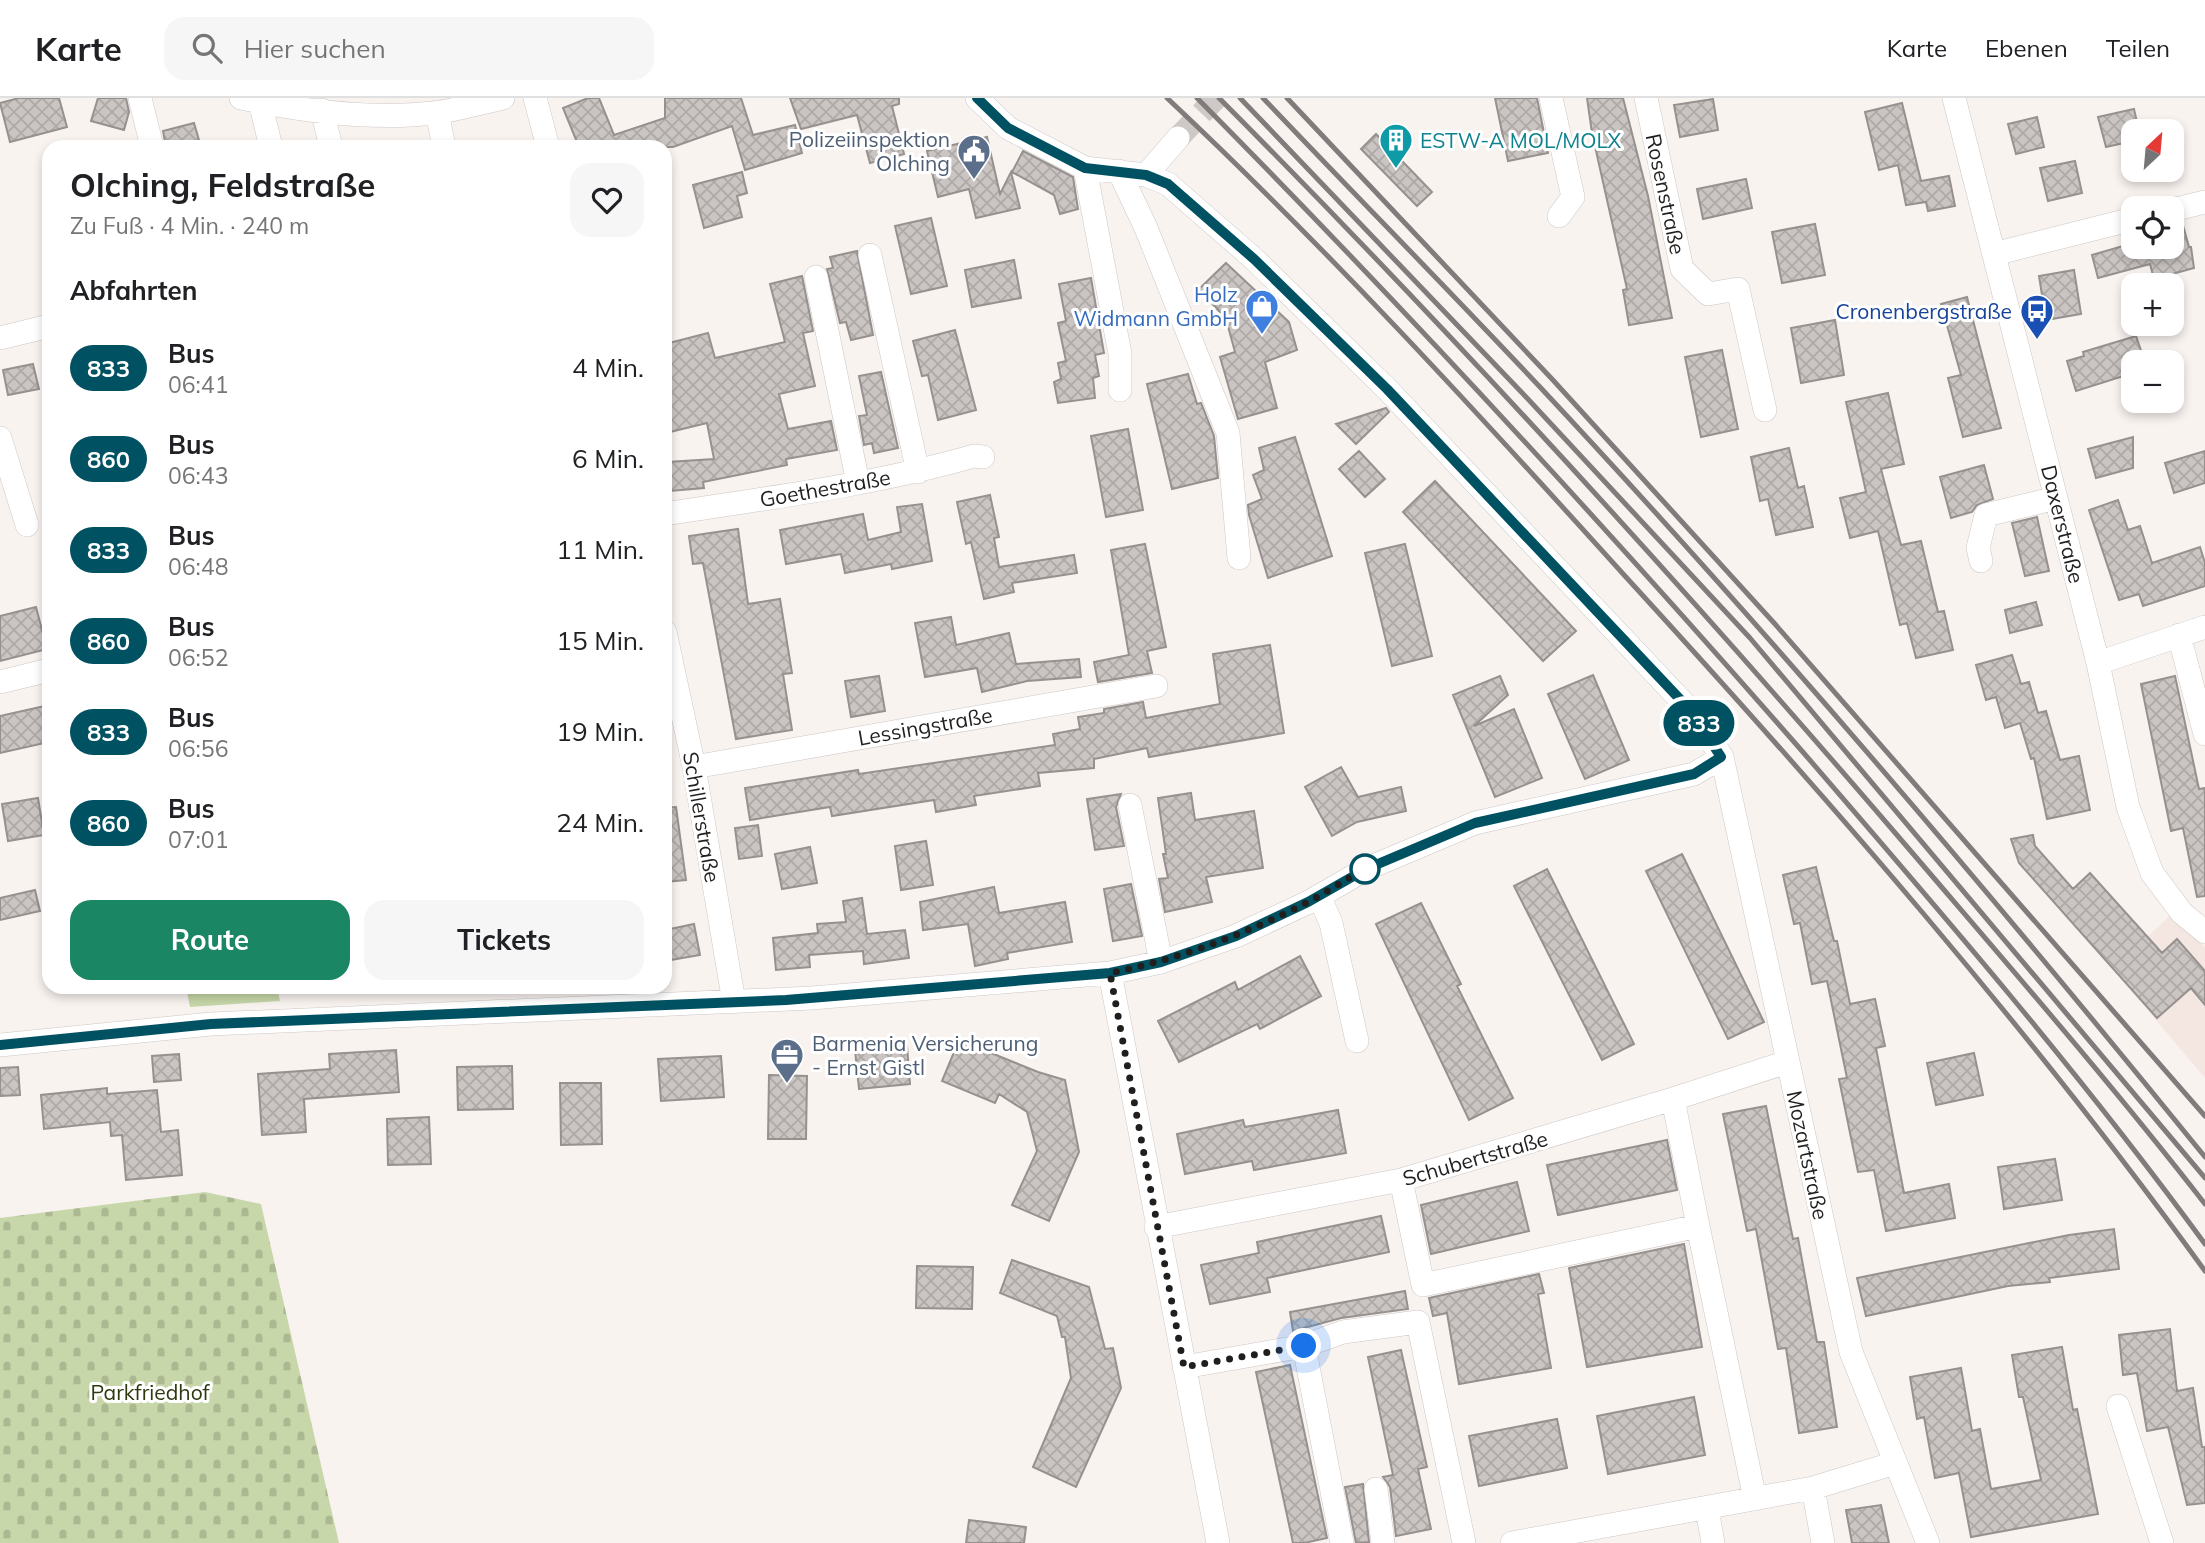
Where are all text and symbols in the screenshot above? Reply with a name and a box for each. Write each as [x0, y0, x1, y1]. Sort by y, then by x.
search box [164, 17, 654, 80]
text: Karte [35, 28, 122, 69]
icon: search [188, 29, 226, 67]
text: Hier suchen [244, 32, 386, 65]
text: Karte [1887, 33, 1947, 63]
text: Ebenen [1985, 33, 2068, 63]
text: Teilen [2106, 33, 2170, 63]
north arrow [2121, 119, 2184, 182]
map controls [2121, 119, 2184, 413]
building icon: ESTW-A MOL/MOLX [1377, 121, 1415, 170]
place label: Polizeiinspektion Olching [789, 126, 950, 176]
place label: ESTW-A MOL/MOLX [1420, 127, 1622, 153]
street label: Rosenstraße [1641, 131, 1691, 257]
public building icon: Polizeiinspektion Olching [955, 132, 993, 181]
button: heart [570, 163, 644, 237]
text: Olching, Feldstraße [70, 164, 375, 205]
button: locate [2121, 196, 2184, 259]
text: Zu Fuß · 4 Min. · 240 m [70, 211, 309, 240]
button: + [2121, 273, 2184, 336]
text: Abfahrten [70, 274, 197, 307]
place label: Holz Widmann GmbH [1073, 281, 1238, 331]
shop icon: Holz Widmann GmbH [1243, 287, 1281, 336]
bus stop icon: Cronenbergstraße [2018, 292, 2056, 341]
place label: Cronenbergstraße [1835, 298, 2012, 324]
text: Bus [168, 337, 214, 370]
button: − [2121, 350, 2184, 413]
text: 4 Min. [572, 351, 644, 384]
text: 833 [87, 353, 130, 383]
text: 06:41 [168, 370, 228, 399]
text: Bus [168, 428, 214, 461]
text: 6 Min. [572, 442, 644, 475]
text: 860 [87, 444, 130, 474]
text: 06:43 [168, 461, 228, 490]
street label: Daxerstraße [2036, 462, 2090, 586]
street label: Goethestraße [758, 464, 892, 512]
text: Bus [168, 519, 214, 552]
text: 11 Min. [556, 533, 644, 566]
text: 833 [87, 535, 130, 565]
text: 06:48 [168, 552, 228, 581]
text: Bus [168, 610, 214, 643]
text: 15 Min. [556, 624, 644, 657]
text: 860 [87, 626, 130, 656]
text: 06:52 [168, 643, 228, 672]
line badge: 833 [1659, 700, 1739, 746]
text: Bus [168, 701, 214, 734]
street label: Lessingstraße [856, 701, 994, 751]
text: 833 [1677, 708, 1721, 738]
text: 19 Min. [556, 715, 644, 748]
text: 833 [87, 717, 130, 747]
text: 06:56 [168, 734, 228, 763]
street label: Schillerstraße [678, 750, 726, 884]
text: Bus [168, 792, 214, 825]
text: 24 Min. [556, 806, 644, 839]
text: 860 [87, 808, 130, 838]
text: 07:01 [168, 825, 228, 854]
unlabelled marker [1350, 854, 1380, 884]
button: Route [70, 900, 350, 980]
button: Tickets [364, 900, 644, 980]
place label: Barmenia Versicherung - Ernst Gistl [812, 1030, 1038, 1080]
office icon: Barmenia Versicherung - Ernst Gistl [768, 1036, 806, 1085]
street label: Mozartstraße [1782, 1088, 1834, 1222]
street label: Schubertstraße [1399, 1125, 1551, 1191]
your location [1286, 1328, 1321, 1363]
park label: Parkfriedhof [90, 1379, 211, 1405]

